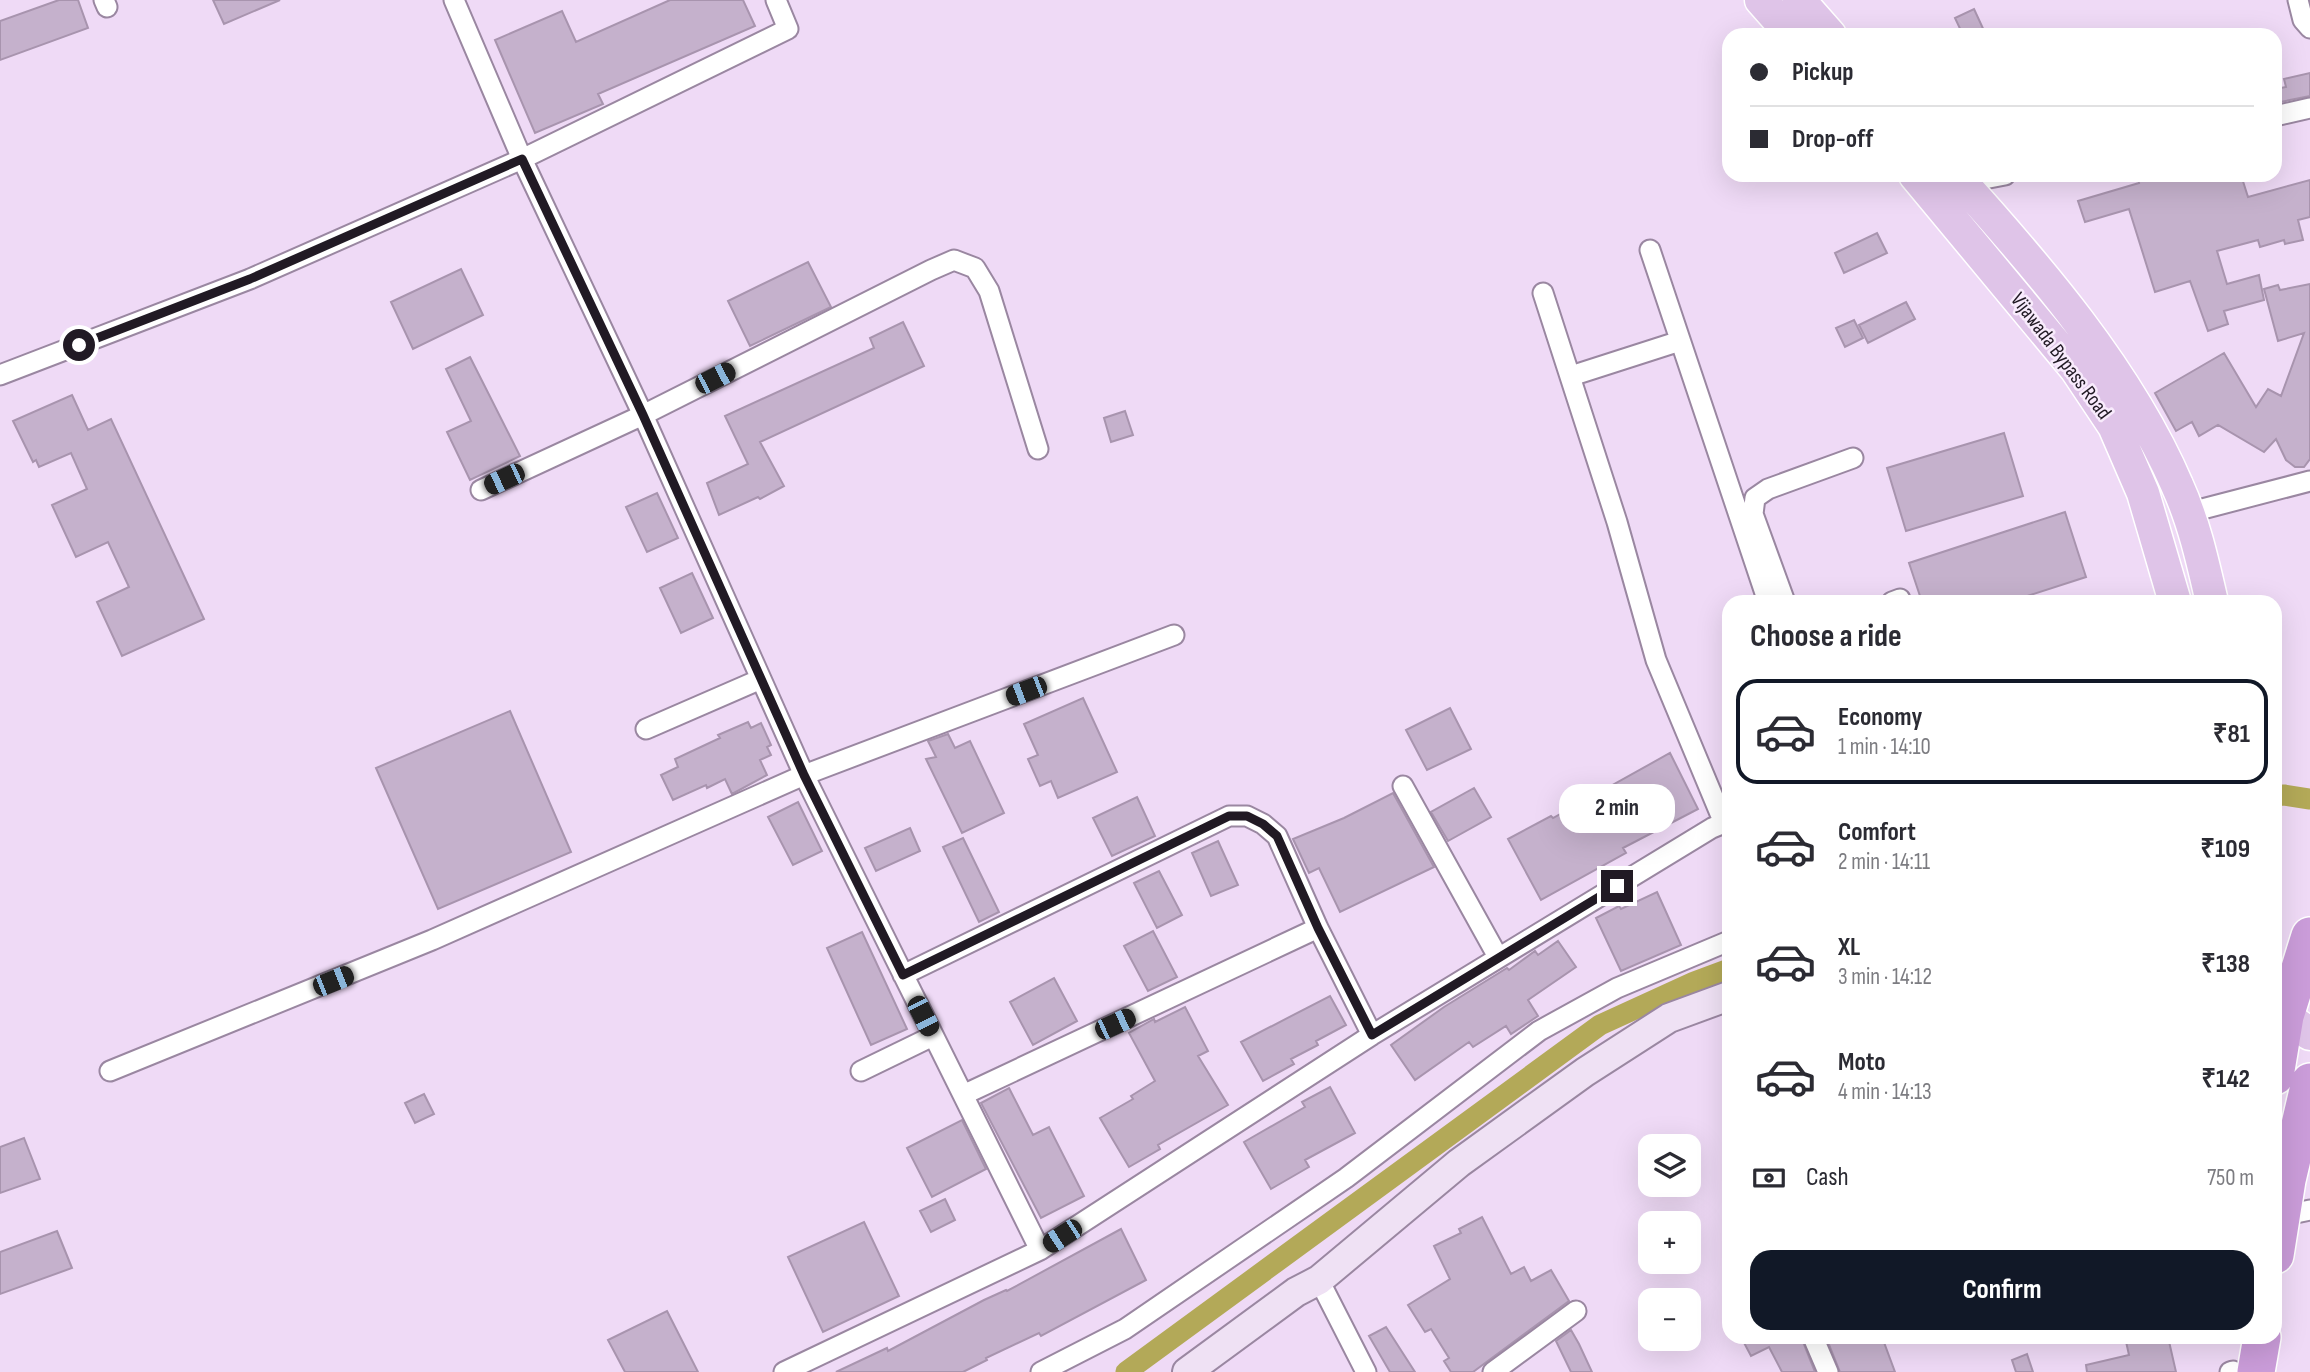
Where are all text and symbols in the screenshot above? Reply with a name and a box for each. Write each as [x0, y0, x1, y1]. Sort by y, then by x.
text: Pickup [1792, 57, 1854, 88]
text: Drop-off [1792, 124, 1873, 155]
street label: Vijawada Bypass Road [2005, 288, 2117, 424]
route start [63, 329, 95, 361]
car [692, 359, 739, 397]
car [481, 461, 528, 497]
text: Choose a ride [1750, 617, 1902, 656]
car [1003, 674, 1050, 708]
icon: car [1754, 700, 1817, 763]
text: Economy [1838, 702, 1922, 733]
text: ₹81 [2213, 719, 2250, 750]
text: 1 min · 14:10 [1838, 733, 1931, 761]
callout: 2 min [1559, 784, 1675, 834]
text: 2 min [1595, 794, 1639, 822]
icon: car [1754, 815, 1817, 878]
text: Comfort [1838, 817, 1916, 848]
text: ₹109 [2200, 834, 2250, 865]
text: 2 min · 14:11 [1838, 848, 1930, 876]
route end [1601, 870, 1633, 902]
icon: car [1754, 930, 1817, 993]
text: XL [1838, 932, 1860, 963]
text: ₹138 [2201, 949, 2250, 980]
car [310, 963, 357, 999]
text: 3 min · 14:12 [1838, 963, 1932, 991]
car [905, 993, 942, 1039]
car [1092, 1006, 1139, 1042]
icon: car [1754, 1045, 1817, 1108]
text: Moto [1838, 1047, 1886, 1078]
text: ₹142 [2201, 1064, 2250, 1095]
text: 4 min · 14:13 [1838, 1078, 1932, 1106]
map controls [1638, 1134, 1701, 1351]
button: layers [1638, 1134, 1701, 1197]
icon: cash [1750, 1159, 1788, 1197]
text: Cash [1806, 1162, 1849, 1193]
text: 750 m [2207, 1164, 2254, 1192]
button: + [1638, 1211, 1701, 1274]
car [1039, 1216, 1086, 1256]
button: Confirm [1750, 1250, 2254, 1330]
button: − [1638, 1288, 1701, 1351]

